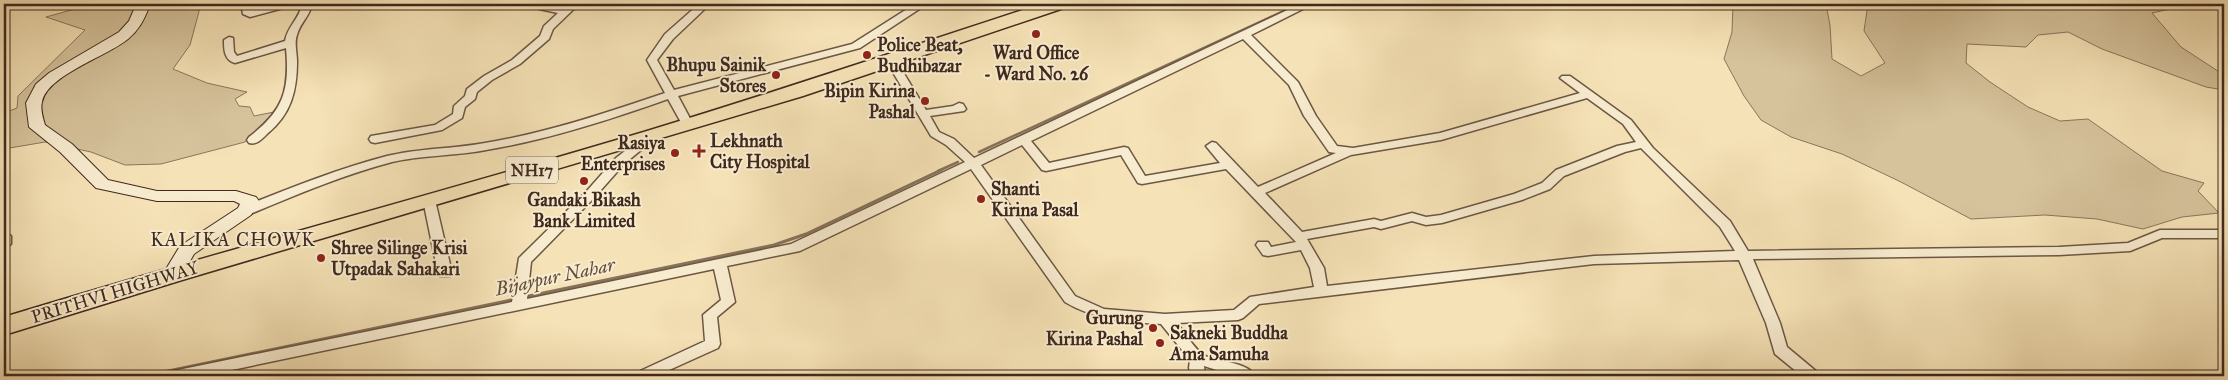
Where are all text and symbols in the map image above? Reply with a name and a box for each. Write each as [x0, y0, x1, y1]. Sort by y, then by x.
marker: Ward Office - Ward No. 26 [1030, 28, 1042, 40]
place label: Police Beat, Budhibazar [877, 34, 963, 77]
place label: Ward Office - Ward No. 26 [984, 42, 1089, 85]
marker: Police Beat, Budhibazar [861, 49, 873, 61]
place label: Bhupu Sainik Stores [666, 54, 767, 97]
marker: Bhupu Sainik Stores [770, 69, 782, 81]
place label: Bipin Kirina Pashal [824, 80, 916, 123]
marker: Bipin Kirina Pashal [919, 95, 931, 107]
place label: Lekhnath City Hospital [710, 130, 811, 174]
place label: Rasiya Enterprises [581, 132, 665, 176]
marker: Lekhnath City Hospital [692, 144, 706, 158]
marker: Rasiya Enterprises [669, 147, 681, 159]
road number: NH17 [506, 156, 558, 184]
marker: Gandaki Bikash Bank Limited [578, 175, 590, 187]
place label: Shanti Kirina Pasal [991, 178, 1079, 221]
place label: Gandaki Bikash Bank Limited [527, 189, 642, 232]
marker: Shanti Kirina Pasal [975, 193, 987, 205]
district label: KALIKA CHOWK [150, 228, 316, 251]
place label: Shree Silinge Krisi Utpadak Sahakari [331, 237, 469, 281]
marker: Shree Silinge Krisi Utpadak Sahakari [315, 252, 327, 264]
water label: Bijaypur Nahar [492, 252, 618, 302]
street label: PRITHVI HIGHWAY [29, 256, 202, 328]
place label: Gurung Kirina Pashal [1046, 307, 1144, 350]
marker: Gurung Kirina Pashal [1147, 322, 1159, 334]
place label: Sakneki Buddha Ama Samuha [1169, 322, 1288, 365]
marker: Sakneki Buddha Ama Samuha [1154, 337, 1166, 349]

